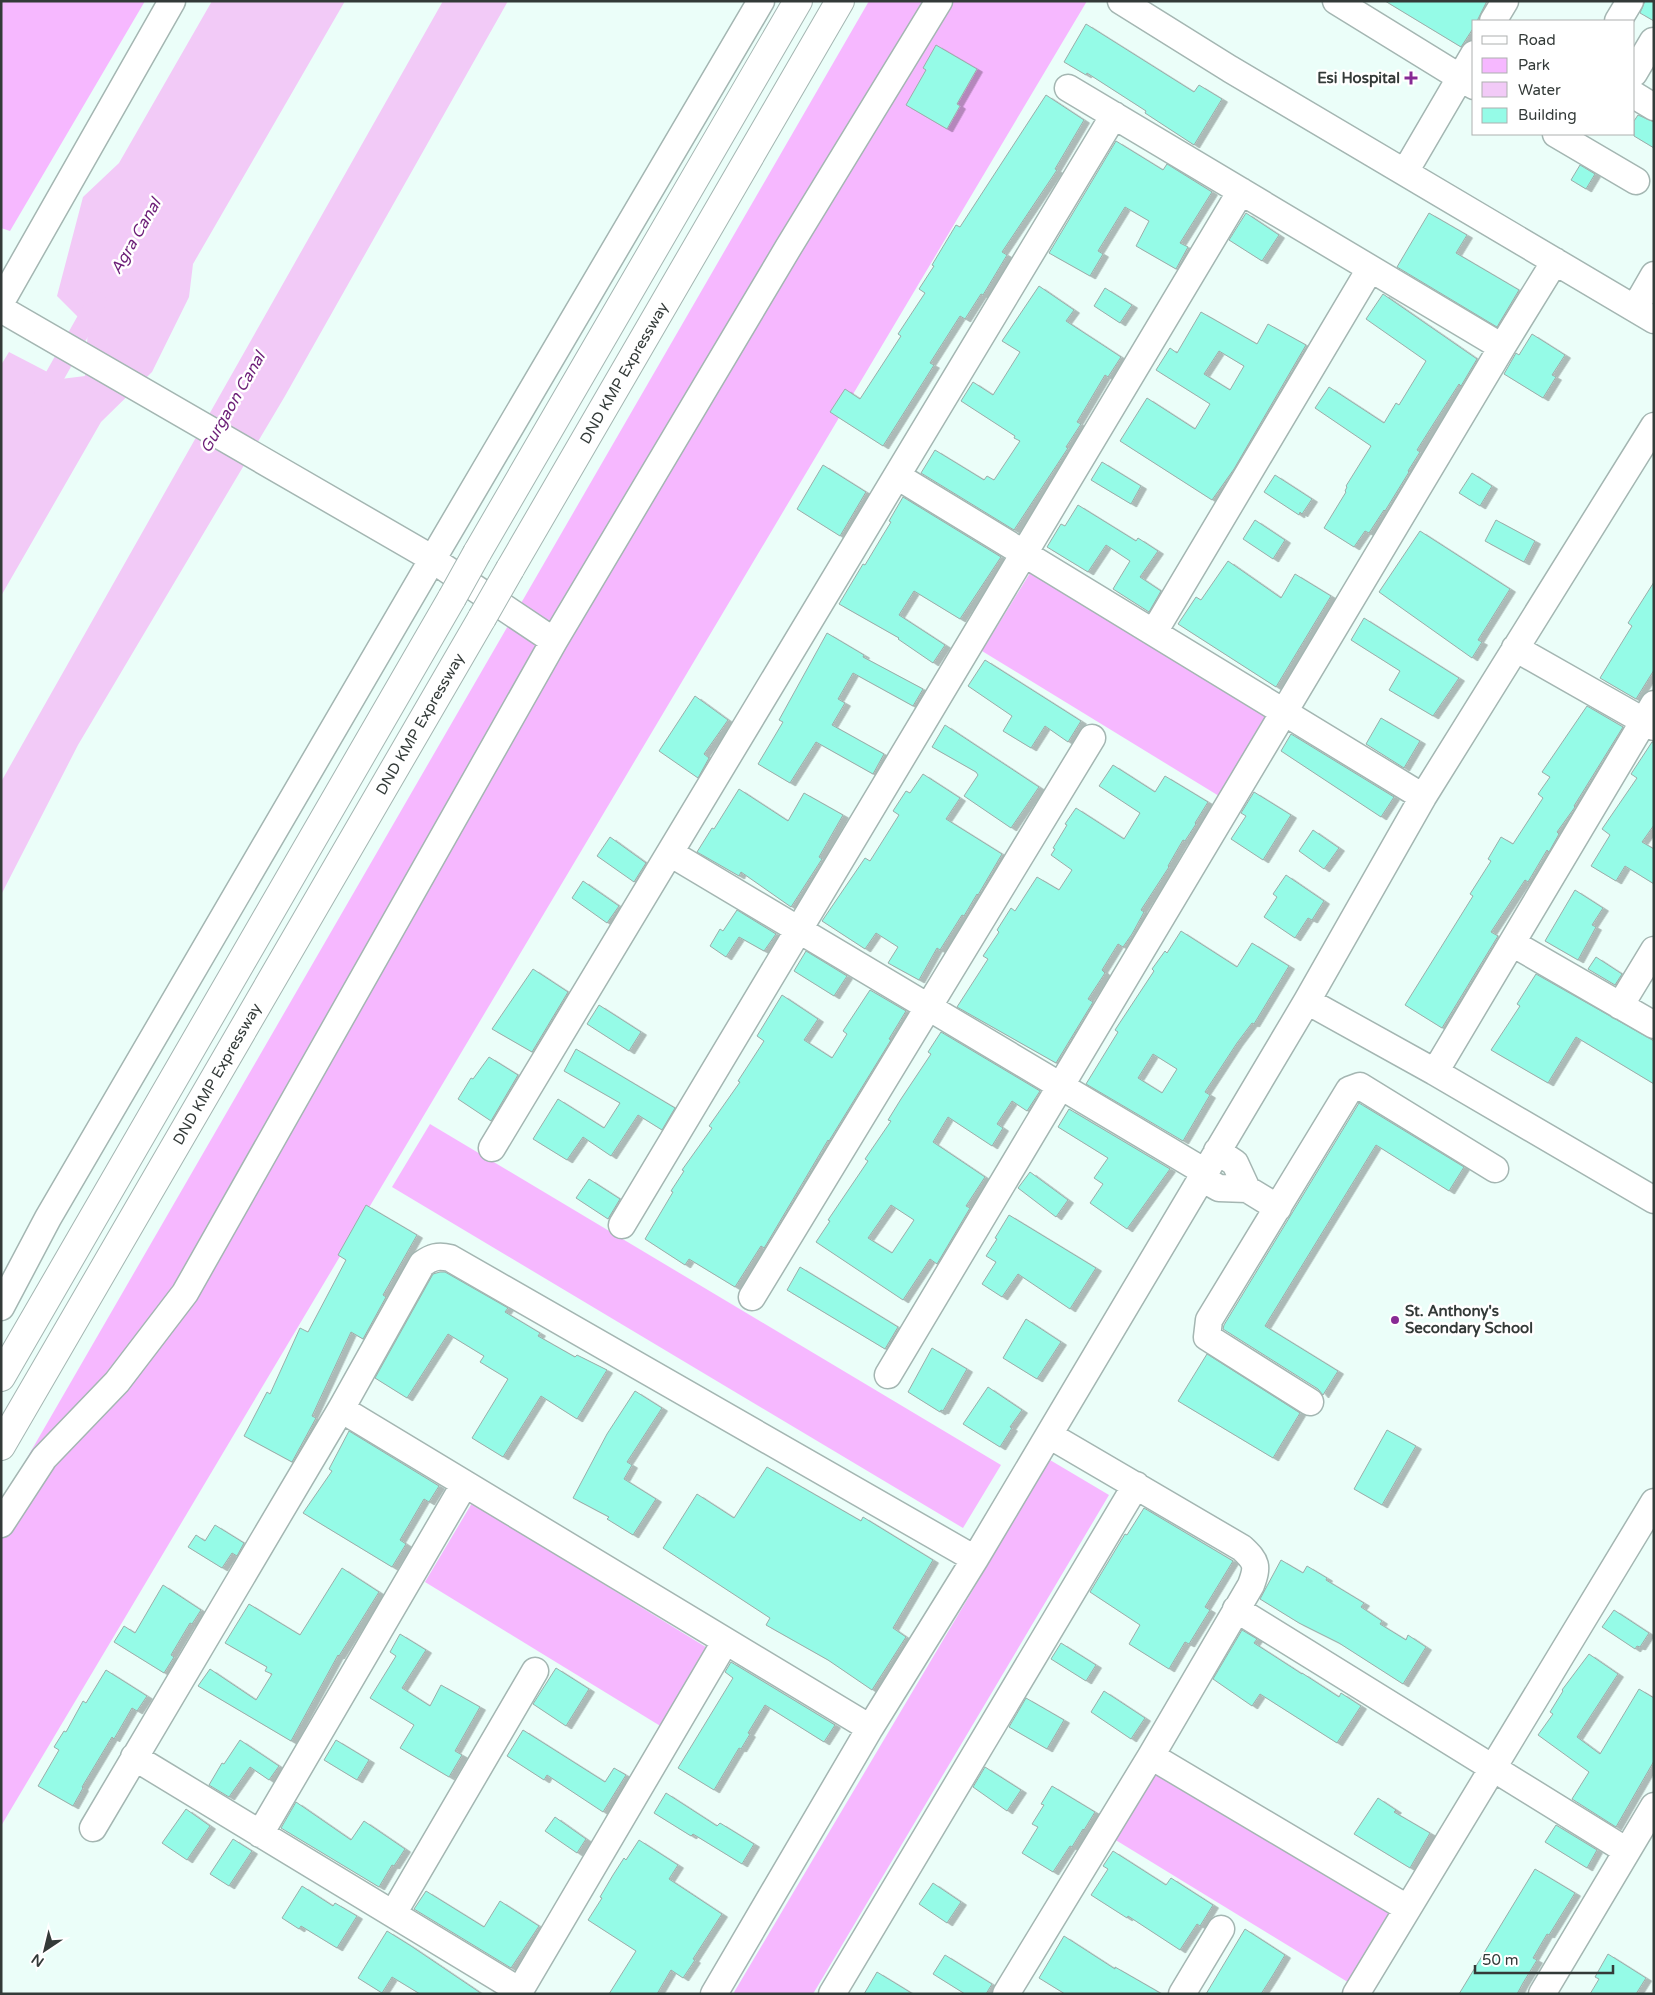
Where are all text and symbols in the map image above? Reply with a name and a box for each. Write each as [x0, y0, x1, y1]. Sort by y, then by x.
legend [1472, 20, 1635, 135]
text: Road [1518, 31, 1556, 49]
text: Park [1518, 56, 1550, 74]
place label: Esi Hospital [1317, 69, 1400, 88]
marker: Esi Hospital [1404, 71, 1418, 85]
text: Water [1518, 81, 1561, 99]
text: Building [1518, 106, 1577, 124]
water label: Agra Canal [106, 193, 167, 278]
street label: DND KMP Expressway [576, 299, 672, 447]
water label: Gurgaon Canal [196, 347, 271, 457]
street label: DND KMP Expressway [372, 650, 468, 798]
street label: DND KMP Expressway [169, 1000, 265, 1148]
place label: St. Anthony's Secondary School [1405, 1302, 1533, 1338]
marker: St. Anthony's Secondary School [1389, 1314, 1401, 1326]
north arrow [20, 1925, 70, 1975]
scale bar [1475, 1942, 1612, 1974]
text: N [28, 1950, 47, 1970]
text: 50 m [1482, 1951, 1519, 1969]

